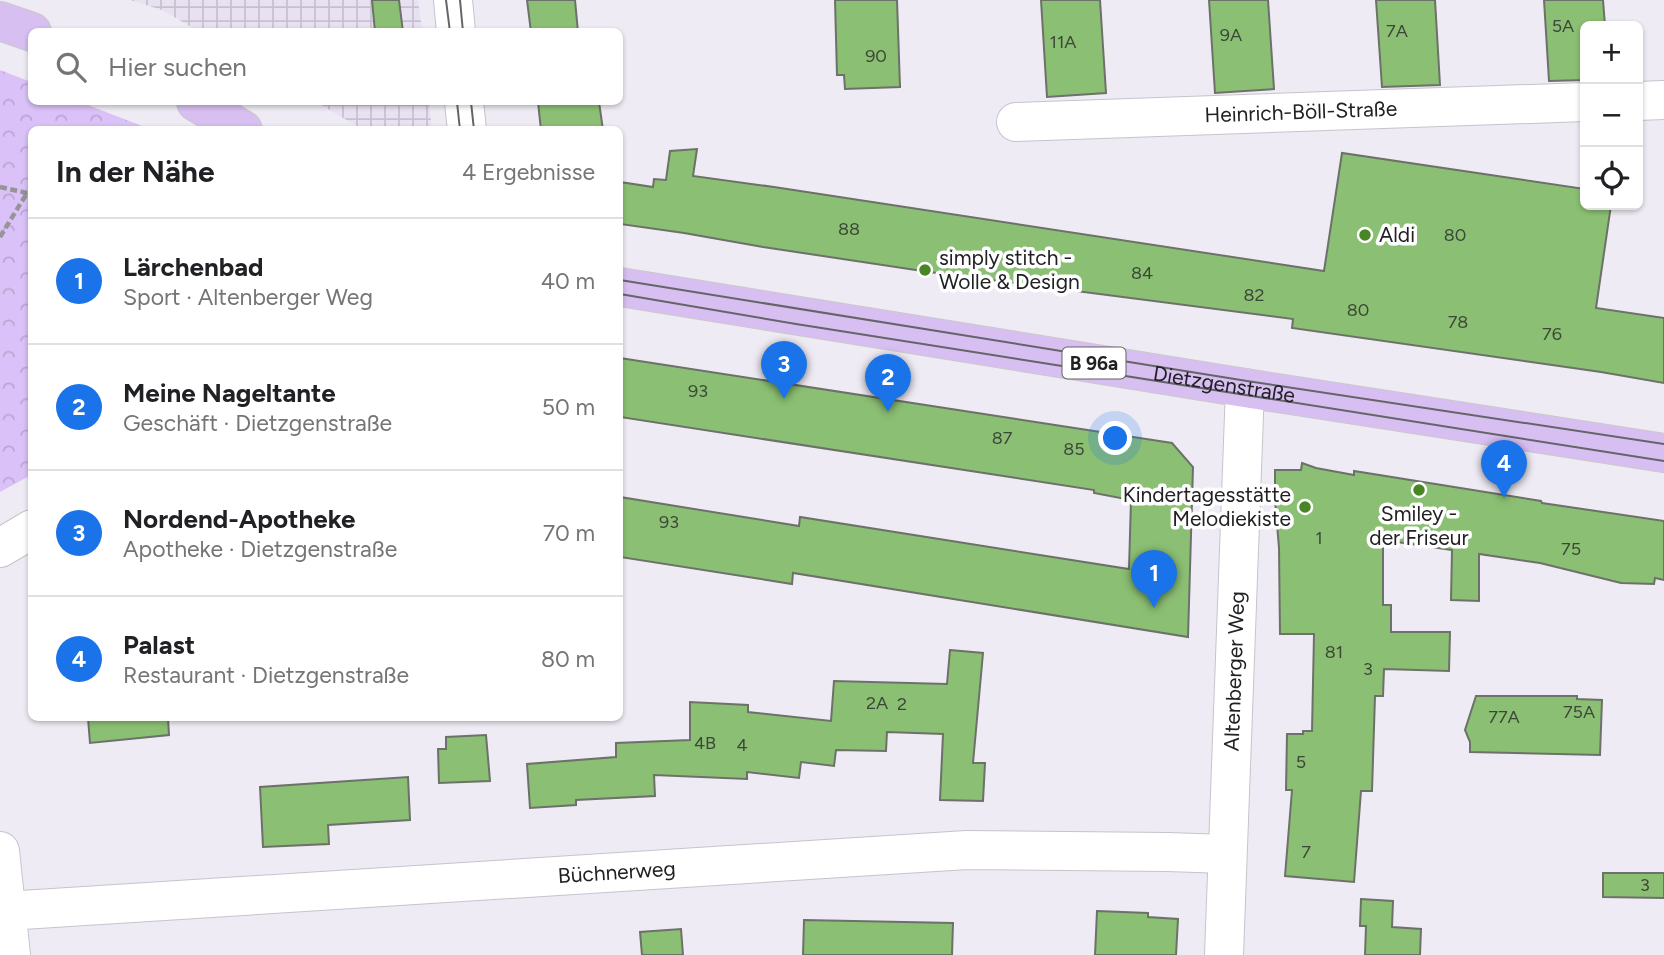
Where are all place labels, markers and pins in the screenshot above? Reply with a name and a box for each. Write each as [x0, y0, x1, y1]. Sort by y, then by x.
place label: Aldi [1379, 222, 1415, 247]
marker: Aldi [1357, 227, 1373, 243]
place label: simply stitch - Wolle & Design [939, 245, 1080, 294]
marker: simply stitch - Wolle & Design [917, 262, 933, 278]
pin: 3 [761, 341, 807, 399]
pin: 2 [865, 354, 911, 412]
pin: 4 [1481, 440, 1527, 498]
place label: Kindertagesstätte Melodiekiste [1123, 482, 1291, 531]
marker: Smiley - der Friseur [1411, 482, 1427, 498]
marker: Kindertagesstätte Melodiekiste [1297, 499, 1313, 515]
place label: Smiley - der Friseur [1369, 501, 1469, 550]
pin: 1 [1131, 550, 1177, 608]

